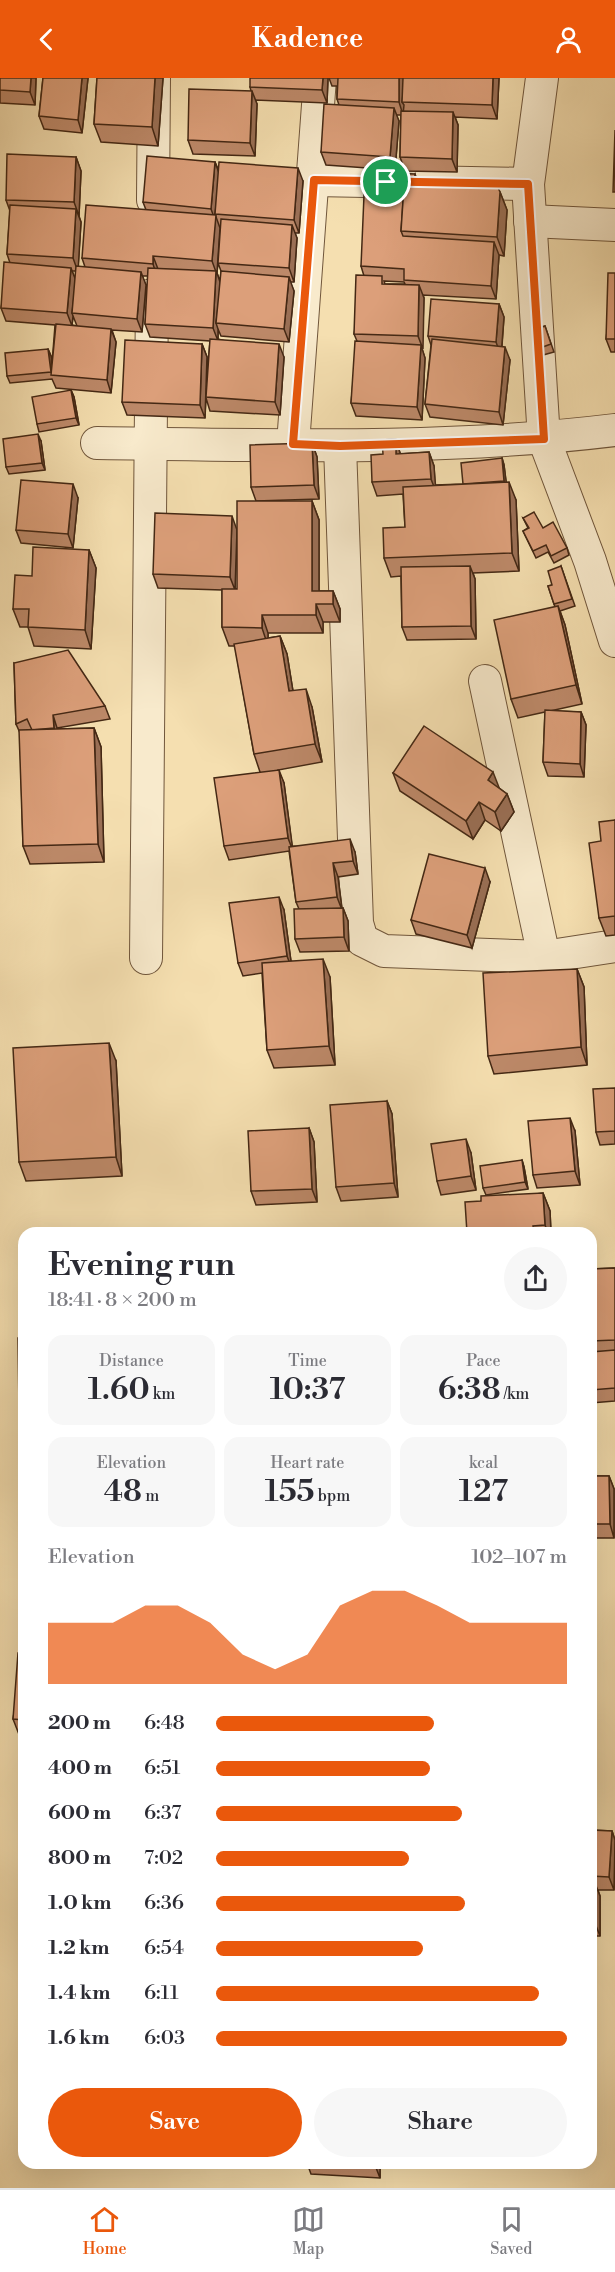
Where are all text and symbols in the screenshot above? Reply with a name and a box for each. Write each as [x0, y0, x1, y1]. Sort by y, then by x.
text: Kadence [252, 22, 363, 56]
icon: back [30, 23, 63, 56]
icon: person [552, 23, 585, 56]
pin [360, 156, 411, 207]
icon: arrive [369, 165, 402, 198]
text: Evening run [48, 1245, 235, 1286]
button: share [504, 1247, 567, 1310]
text: 18:41 · 8 × 200 m [48, 1288, 197, 1313]
text: Distance [99, 1351, 164, 1371]
text: Time [288, 1351, 327, 1371]
text: Pace [466, 1351, 501, 1371]
text: 1.60 [88, 1371, 150, 1409]
text: 10:37 [270, 1371, 345, 1409]
text: 6:38 [438, 1371, 501, 1409]
text: km [150, 1384, 175, 1404]
text: /km [501, 1384, 529, 1404]
text: Elevation [97, 1453, 166, 1473]
text: Heart rate [271, 1453, 344, 1473]
text: kcal [469, 1453, 498, 1473]
text: 48 [104, 1473, 142, 1511]
text: 155 [265, 1473, 315, 1511]
text: 127 [459, 1473, 508, 1511]
text: m [142, 1486, 159, 1506]
text: bpm [315, 1486, 350, 1506]
text: Elevation [48, 1545, 135, 1570]
text: 102–107 m [471, 1545, 567, 1570]
text: 200 m [48, 1711, 111, 1736]
text: 6:48 [144, 1711, 185, 1736]
text: 400 m [48, 1756, 112, 1781]
text: 6:51 [144, 1756, 180, 1781]
text: 600 m [48, 1801, 111, 1826]
text: 6:37 [144, 1801, 181, 1826]
text: 800 m [48, 1846, 111, 1871]
text: 7:02 [144, 1846, 183, 1871]
text: 1.0 km [48, 1891, 112, 1916]
text: 6:36 [144, 1891, 184, 1916]
text: 1.2 km [48, 1936, 110, 1961]
text: 6:54 [144, 1936, 184, 1961]
text: 1.4 km [48, 1981, 110, 2006]
text: 6:11 [144, 1981, 179, 2006]
text: 1.6 km [48, 2026, 110, 2051]
text: 6:03 [144, 2026, 185, 2051]
button: Save [48, 2088, 302, 2157]
button: Share [314, 2088, 567, 2157]
tab: Home [83, 2203, 127, 2259]
tab: Map [292, 2203, 325, 2259]
tab: Saved [490, 2203, 532, 2259]

